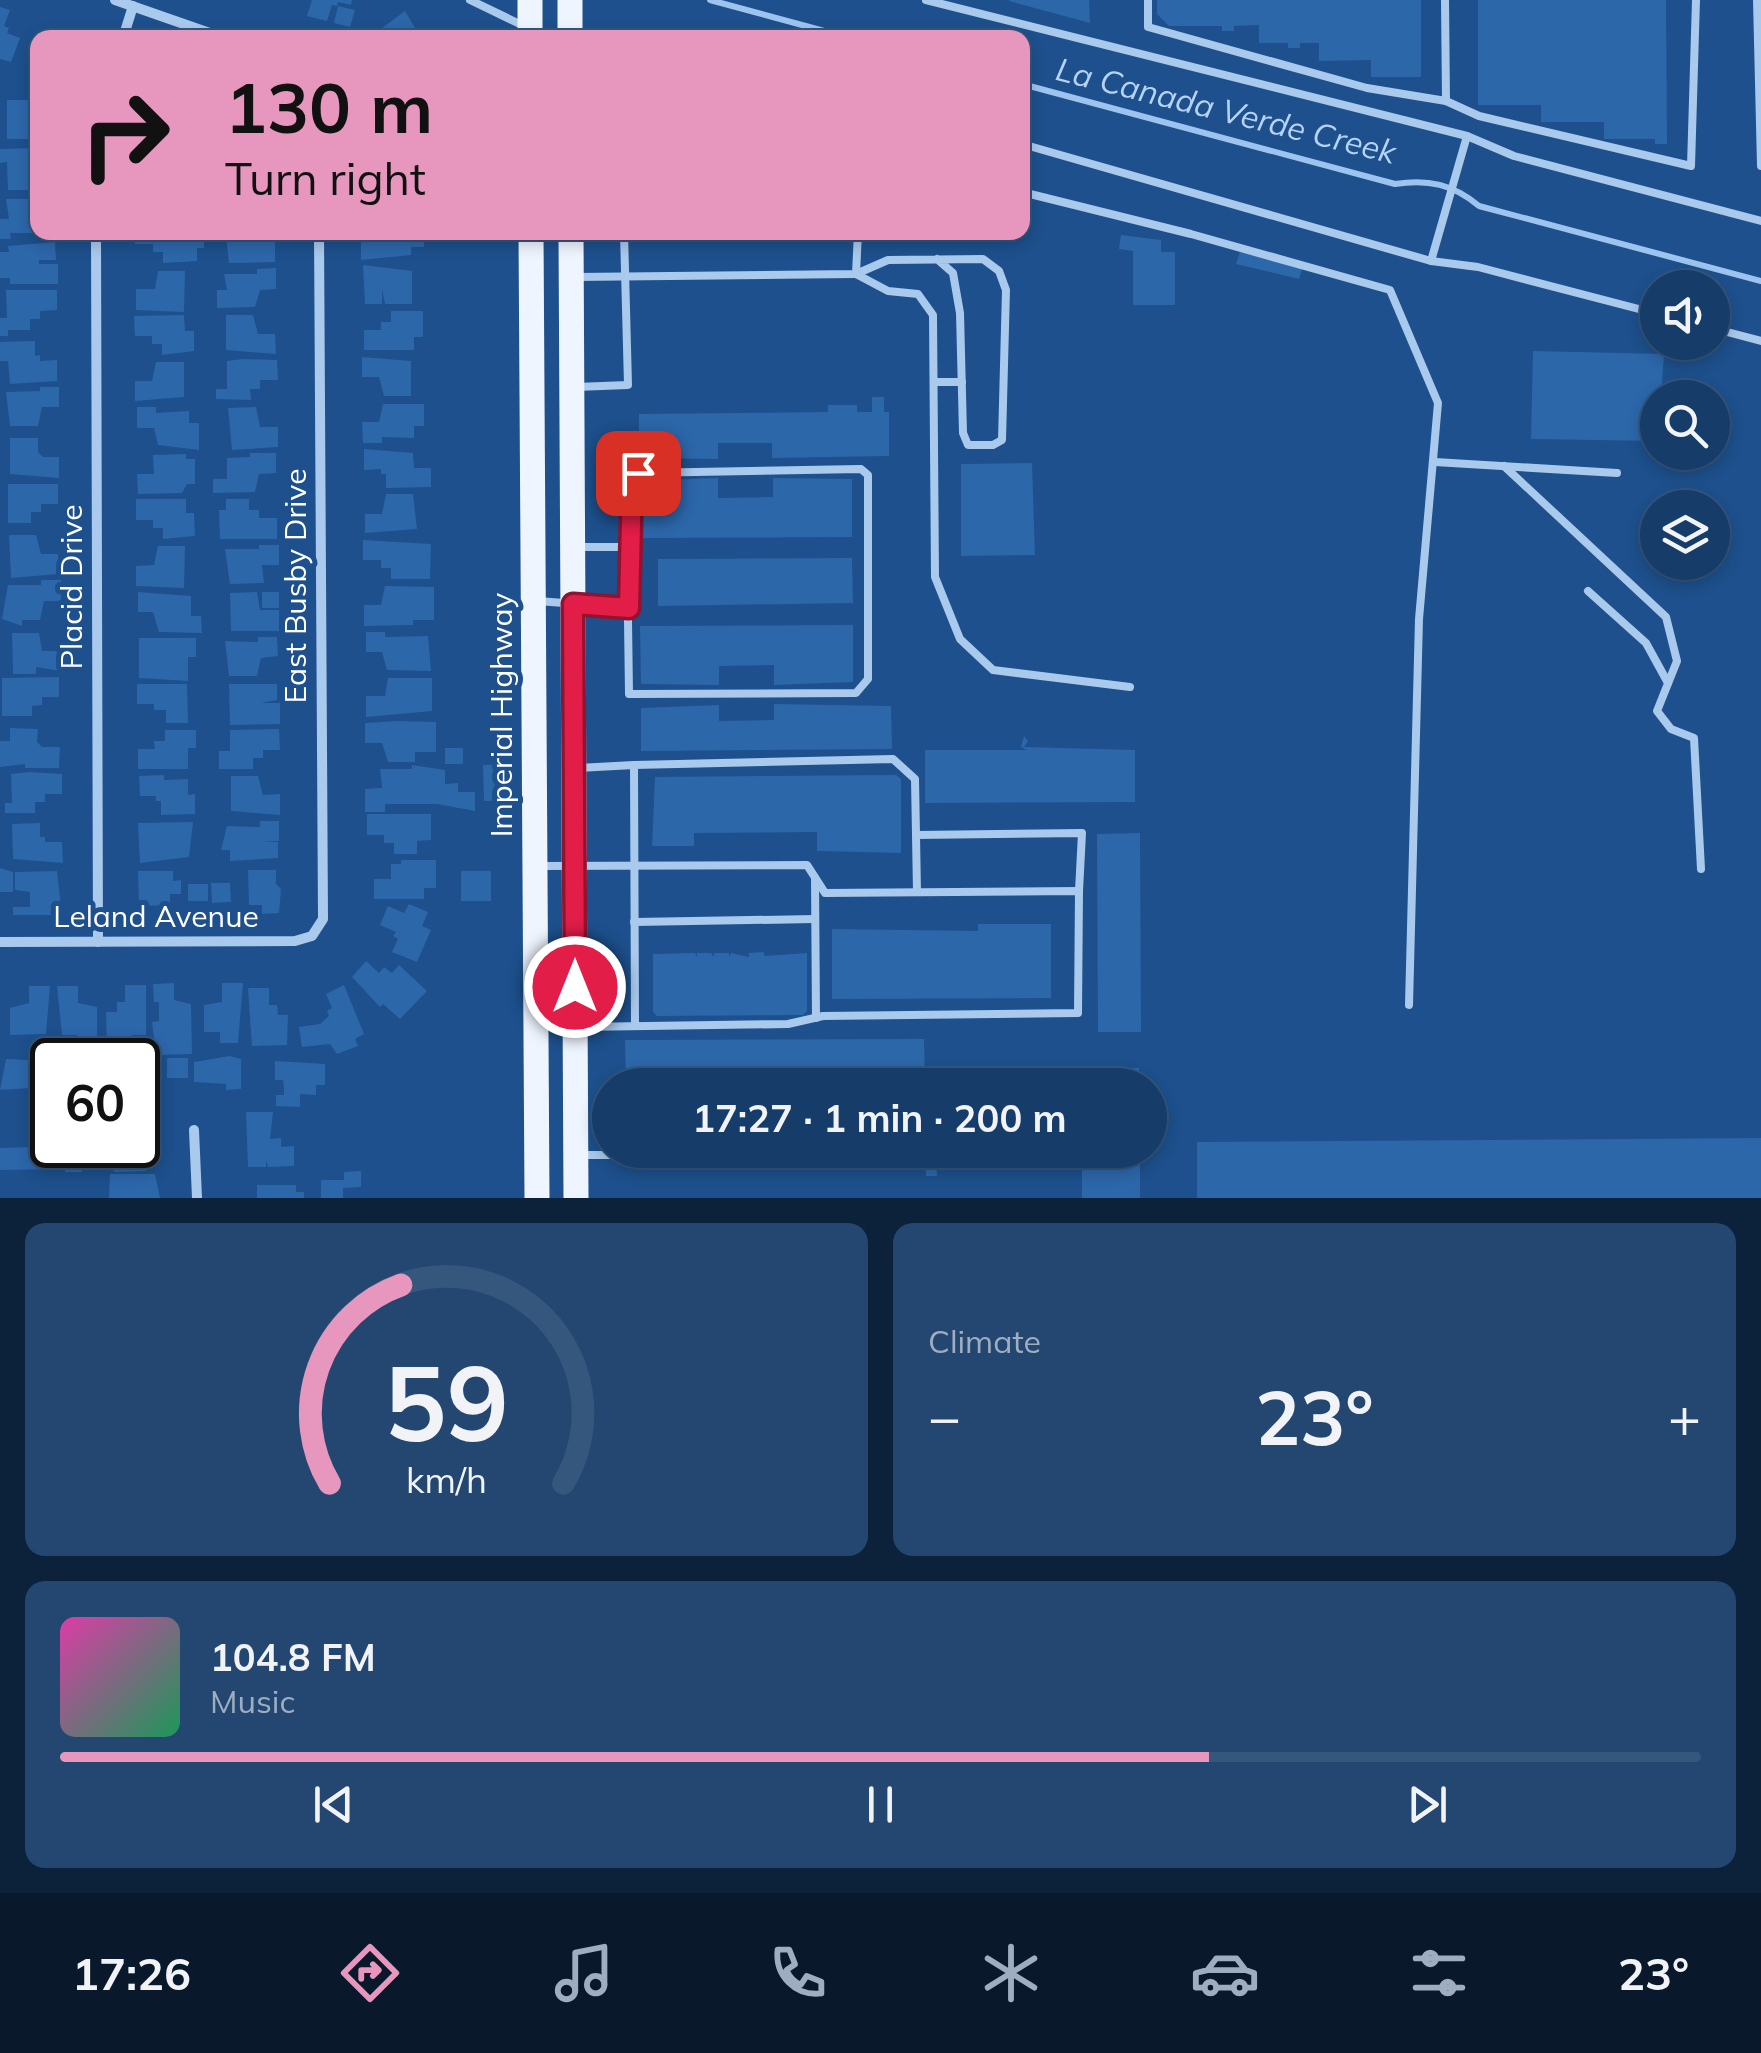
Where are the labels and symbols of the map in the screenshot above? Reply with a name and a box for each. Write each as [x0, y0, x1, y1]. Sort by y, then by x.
water label: La Canada Verde Creek [1052, 48, 1402, 172]
pin [596, 431, 681, 516]
street label: East Busby Drive [276, 468, 314, 704]
street label: Placid Drive [52, 505, 90, 669]
street label: Imperial Highway [482, 593, 520, 837]
street label: Leland Avenue [53, 897, 259, 935]
position arrow [523, 935, 627, 1039]
speed limit sign: 60 [30, 1038, 160, 1168]

